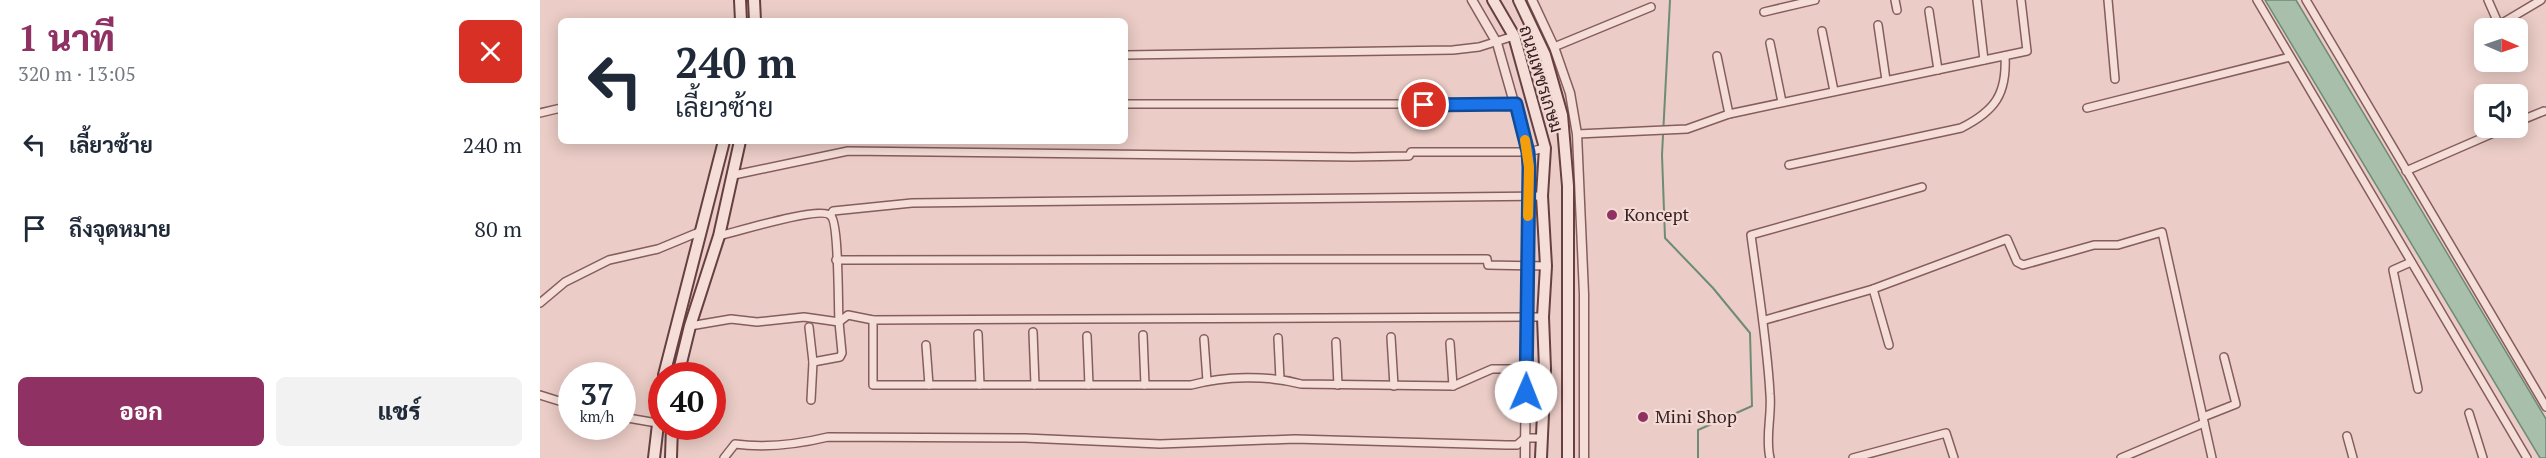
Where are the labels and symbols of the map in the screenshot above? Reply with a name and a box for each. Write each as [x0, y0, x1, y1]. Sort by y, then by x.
north arrow [2474, 18, 2528, 72]
street label: ถนนเพชรเกษม [1514, 22, 1570, 135]
pin [1398, 79, 1449, 130]
place label: Koncept [1624, 202, 1690, 226]
marker: Koncept [1605, 208, 1619, 222]
position arrow [1494, 360, 1558, 424]
speed limit sign: 40 [648, 362, 726, 440]
place label: Mini Shop [1655, 404, 1737, 428]
marker: Mini Shop [1636, 410, 1650, 424]

